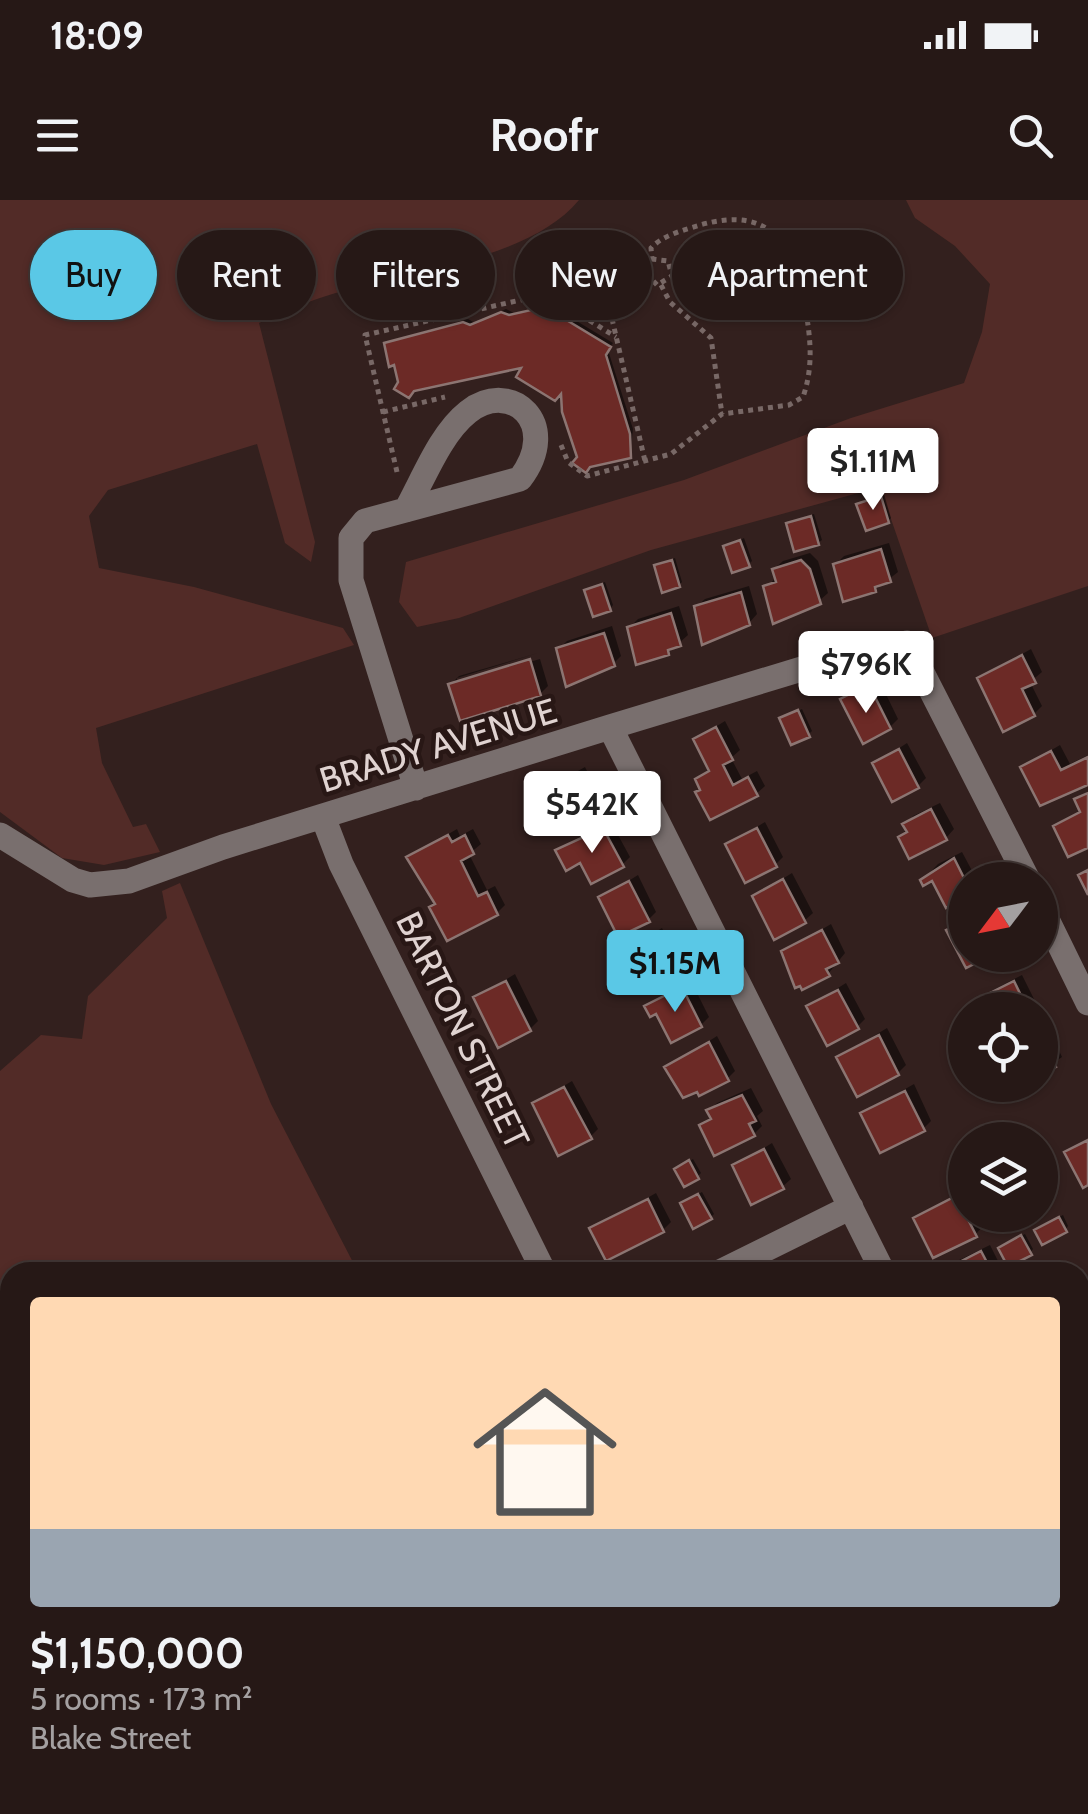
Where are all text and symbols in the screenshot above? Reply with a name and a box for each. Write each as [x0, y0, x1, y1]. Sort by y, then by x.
text: 18:09 [50, 12, 144, 59]
icon: menu [30, 108, 85, 163]
text: Roofr [490, 108, 598, 162]
icon: search [1003, 108, 1058, 163]
chip: Buy [30, 230, 157, 320]
chip: Rent [177, 230, 316, 320]
chip: Filters [336, 230, 495, 320]
chip: New [515, 230, 652, 320]
chip: Apartment [672, 230, 903, 320]
pin: $1.11M [792, 428, 954, 513]
text: $1.11M [829, 441, 917, 480]
pin: $796K [796, 631, 936, 716]
text: $796K [821, 644, 911, 683]
street label: BRADY AVENUE [314, 689, 562, 801]
pin: $542K [522, 771, 662, 856]
text: $542K [546, 784, 638, 823]
north arrow [948, 862, 1058, 972]
map controls [948, 862, 1058, 1232]
street label: BARTON STREET [387, 905, 539, 1156]
pin: $1.15M [594, 930, 756, 1015]
text: $1.15M [629, 943, 721, 982]
button: locate [948, 992, 1058, 1102]
button: layers [948, 1122, 1058, 1232]
icon: home [455, 1362, 635, 1542]
text: $1,150,000 [30, 1627, 244, 1679]
text: 5 rooms · 173 m² [30, 1679, 252, 1718]
text: Blake Street [30, 1718, 191, 1757]

